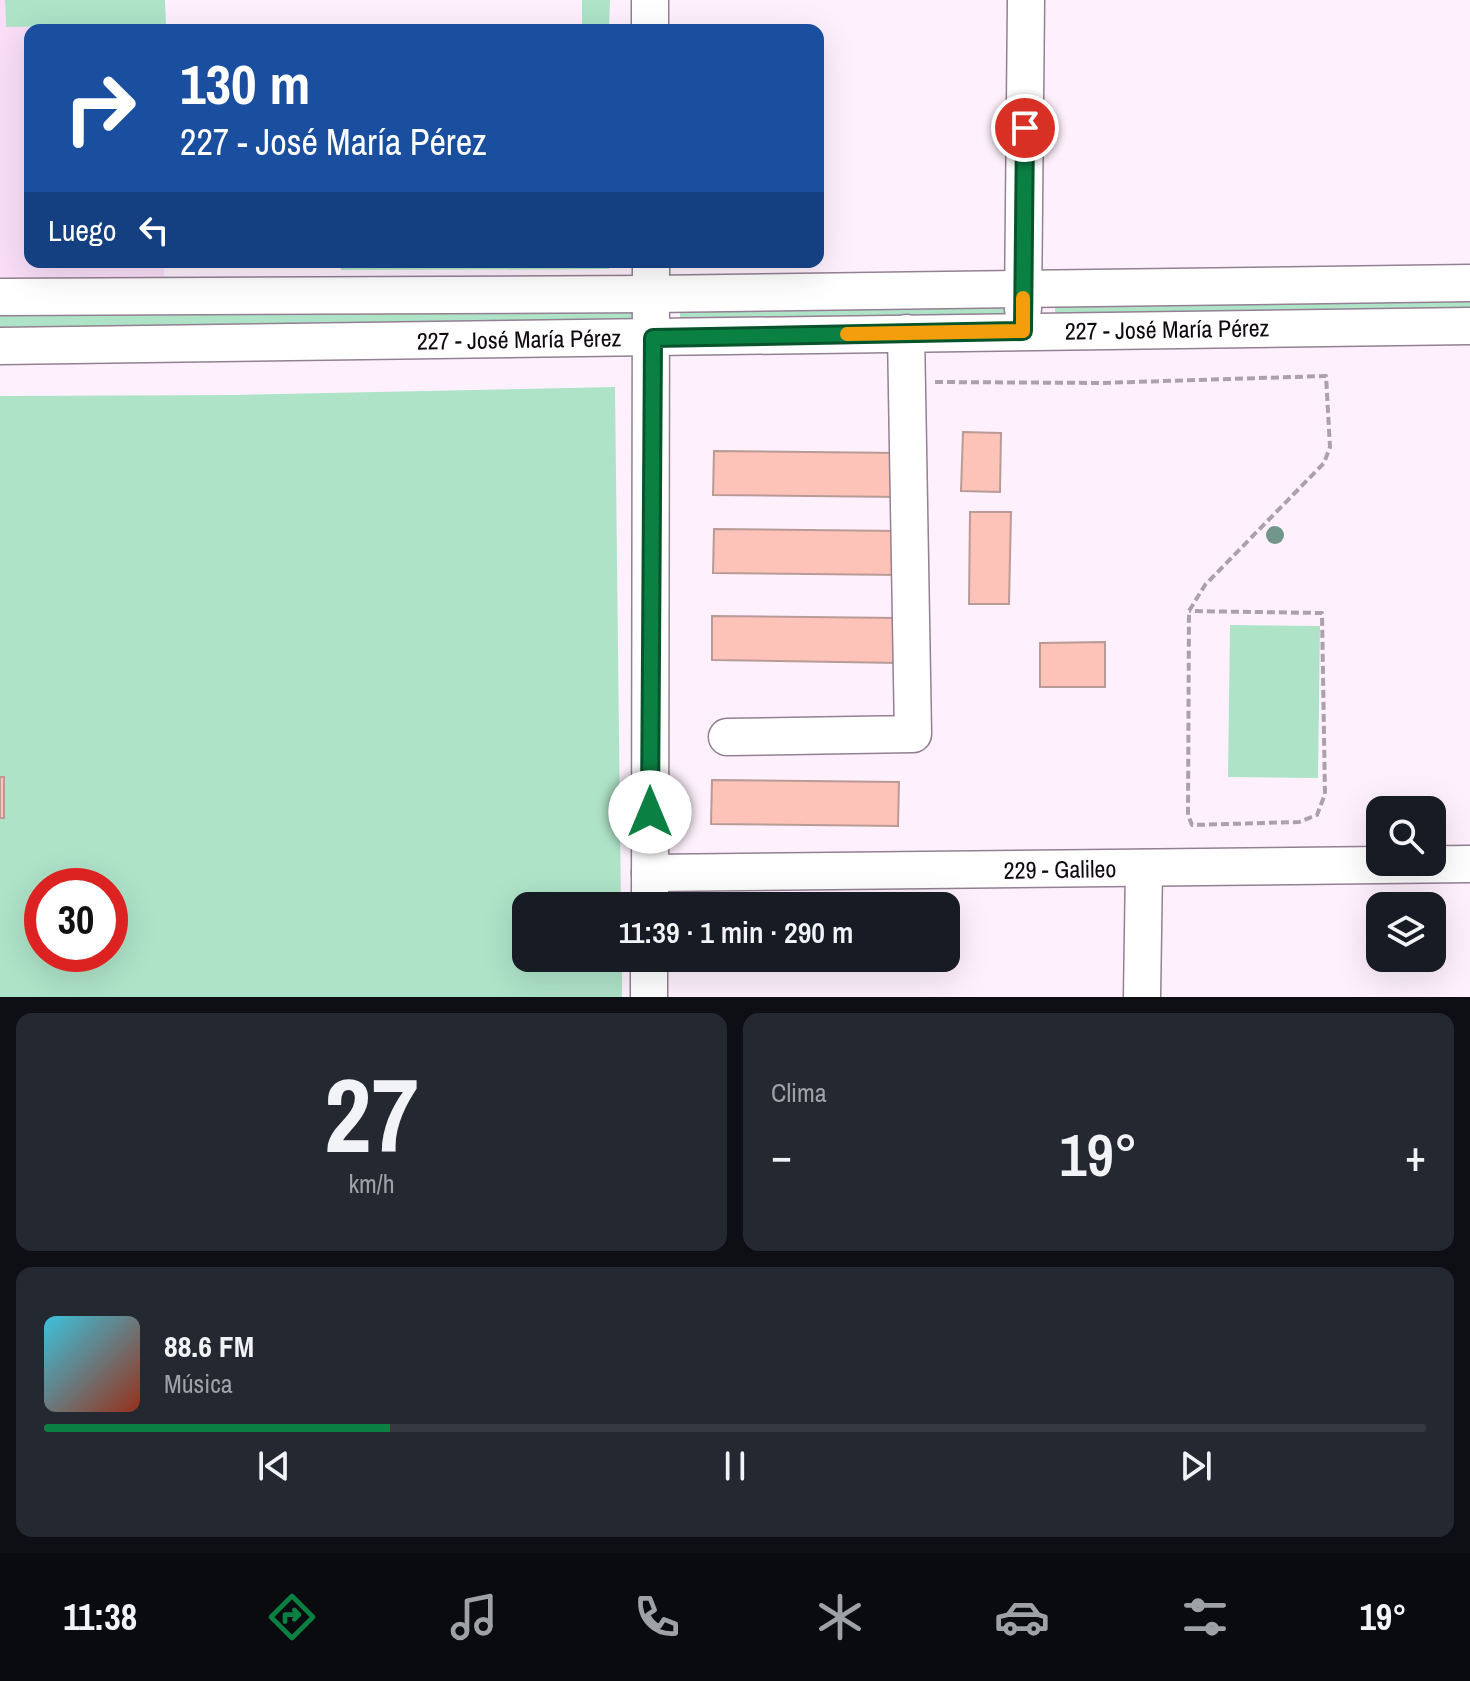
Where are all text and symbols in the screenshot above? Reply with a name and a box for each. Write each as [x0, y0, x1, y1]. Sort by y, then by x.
text: 130 m [180, 46, 310, 121]
icon: right [48, 56, 152, 160]
pin [991, 94, 1059, 162]
icon: arrive [1003, 106, 1047, 150]
text: 227 - José María Pérez [180, 118, 487, 166]
icon: left [132, 208, 176, 252]
text: Luego [48, 210, 116, 250]
street label: 227 - José María Pérez [1064, 311, 1270, 347]
street label: 227 - José María Pérez [416, 321, 622, 357]
position arrow [608, 770, 692, 854]
map controls [1366, 796, 1446, 972]
button: search [1366, 796, 1446, 876]
street label: 229 - Galileo [1003, 852, 1117, 886]
speed limit sign: 30 [24, 868, 128, 972]
button: layers [1366, 892, 1446, 972]
text: 11:39 · 1 min · 290 m [619, 912, 853, 952]
text: 27 [324, 1044, 419, 1184]
text: Clima [771, 1075, 827, 1110]
text: 19° [1059, 1114, 1138, 1195]
text: − [771, 1125, 792, 1185]
text: + [1405, 1125, 1426, 1185]
text: km/h [348, 1166, 395, 1201]
text: 88.6 FM [164, 1326, 254, 1366]
text: Música [164, 1366, 233, 1401]
icon: previous [252, 1444, 296, 1488]
icon: pause [713, 1444, 757, 1488]
icon: next [1174, 1444, 1218, 1488]
icon: directions [264, 1589, 320, 1645]
icon: music [446, 1589, 502, 1645]
icon: phone [629, 1589, 685, 1645]
icon: climate [812, 1589, 868, 1645]
icon: car [994, 1589, 1050, 1645]
icon: filters [1177, 1589, 1233, 1645]
text: 11:38 [63, 1593, 137, 1641]
text: 19° [1359, 1593, 1407, 1641]

